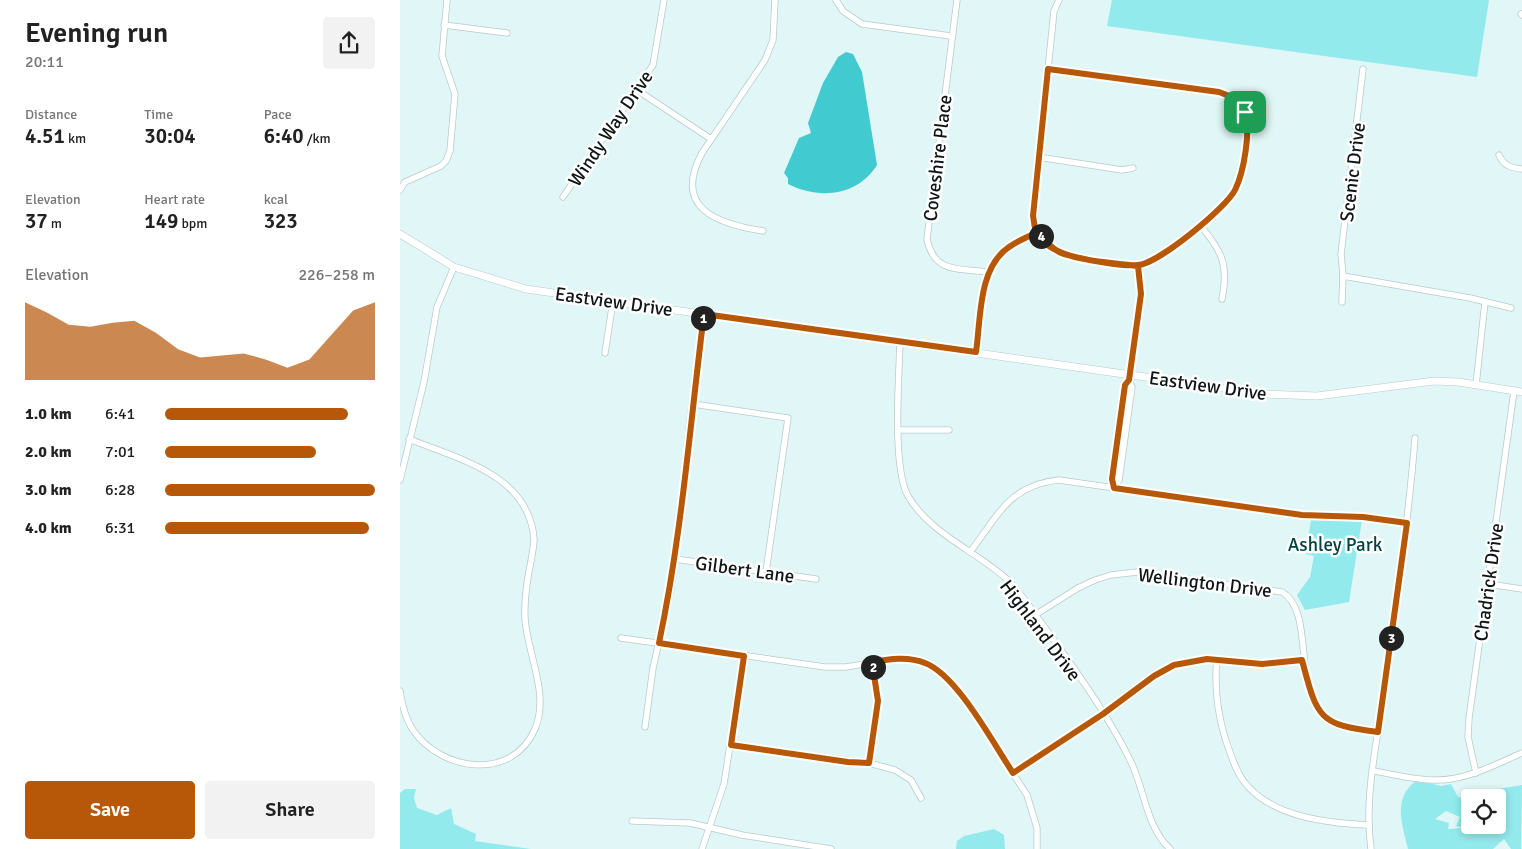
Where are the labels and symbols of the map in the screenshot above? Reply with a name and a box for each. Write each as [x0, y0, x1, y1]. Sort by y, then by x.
street label: Windy Way Drive [563, 66, 659, 191]
pin [1224, 91, 1266, 133]
street label: Coveshire Place [918, 93, 958, 223]
street label: Scenic Drive [1335, 121, 1371, 223]
pin: 4 [1028, 224, 1054, 248]
street label: Eastview Drive [553, 282, 674, 322]
pin: 1 [690, 306, 716, 330]
street label: Eastview Drive [1147, 366, 1268, 406]
street label: Chadrick Drive [1469, 522, 1509, 643]
park label: Ashley Park [1288, 533, 1383, 557]
street label: Gilbert Lane [694, 551, 796, 589]
street label: Wellington Drive [1137, 563, 1273, 603]
street label: Highland Drive [994, 575, 1086, 686]
pin: 3 [1378, 626, 1404, 650]
pin: 2 [860, 654, 886, 680]

